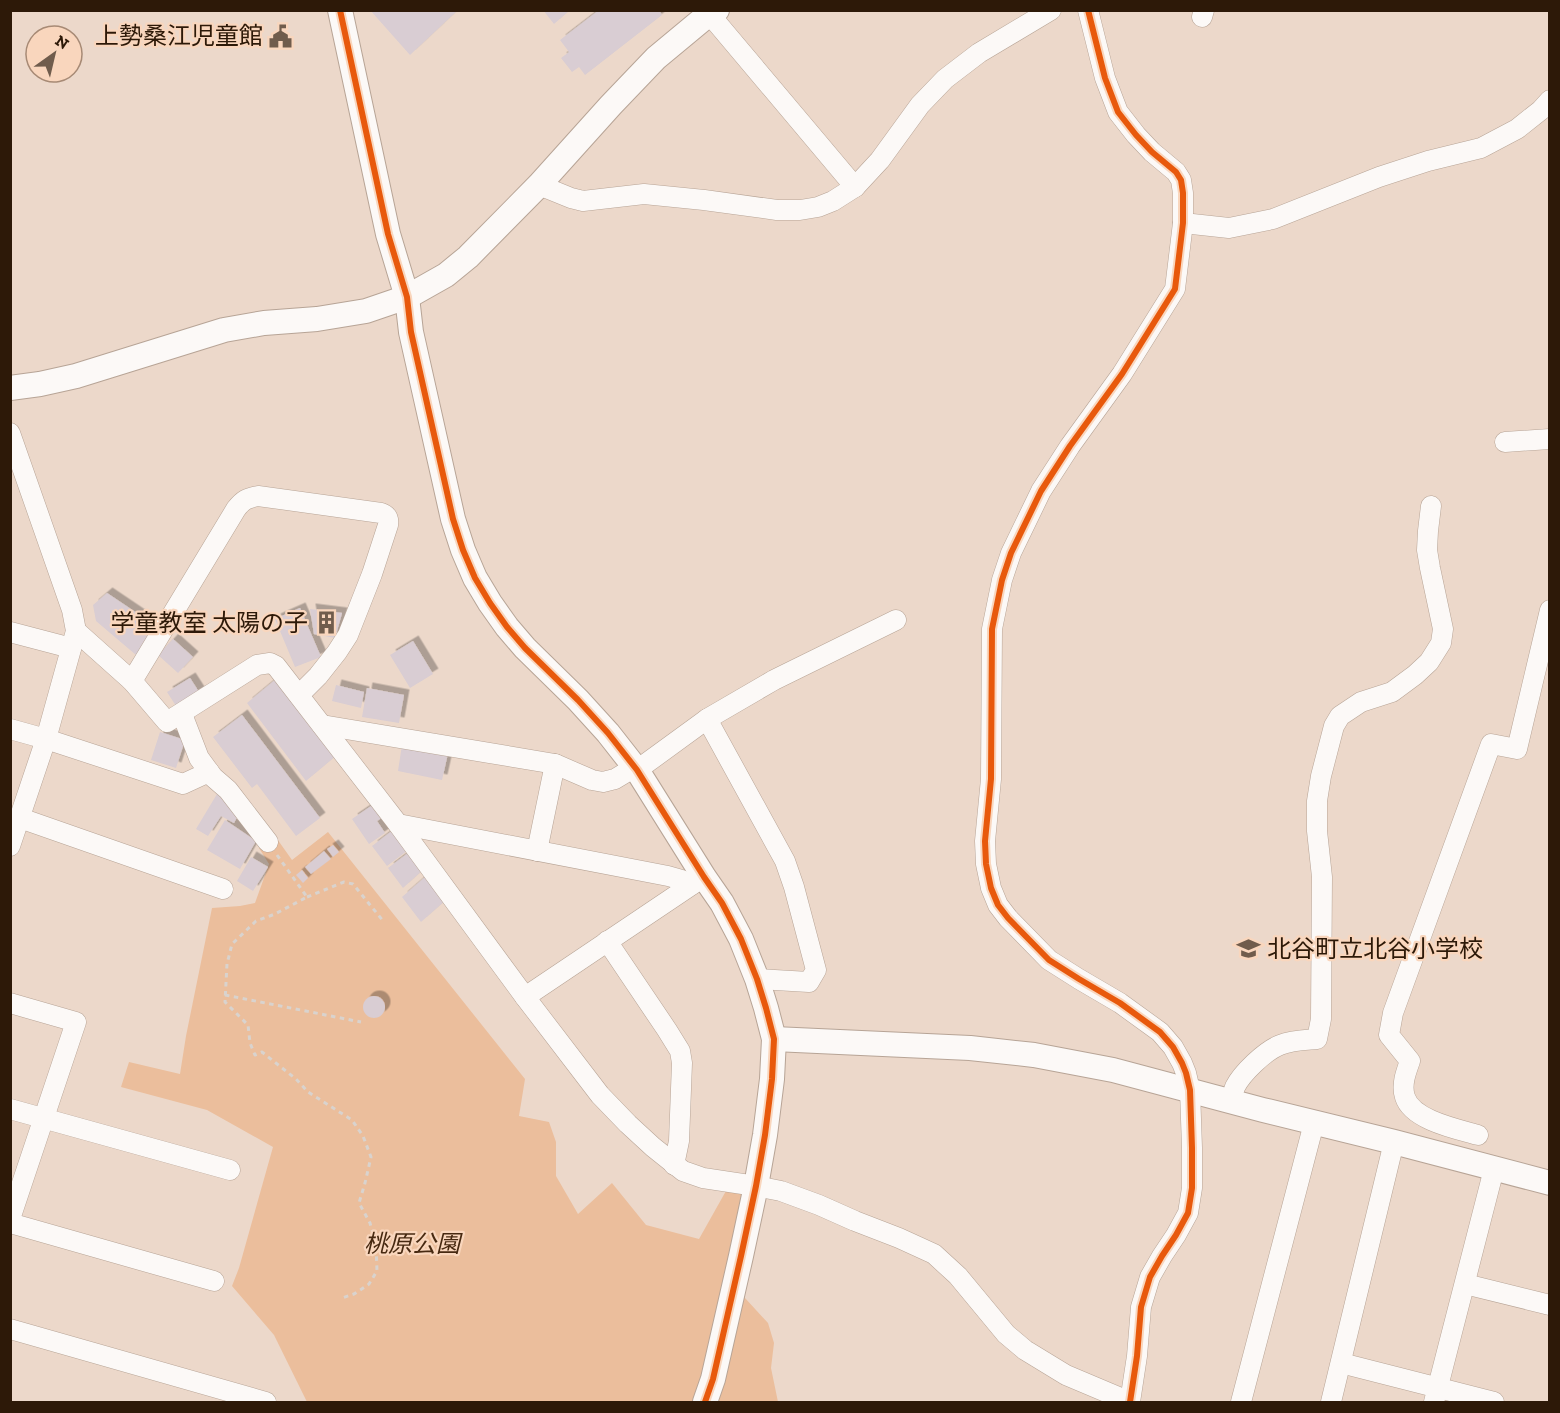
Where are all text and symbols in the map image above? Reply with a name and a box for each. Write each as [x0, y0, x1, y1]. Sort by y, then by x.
place label: 上勢桑江児童館 [95, 21, 263, 50]
public building icon: 上勢桑江児童館 [268, 23, 294, 49]
north arrow [24, 24, 84, 84]
text: N [52, 31, 72, 53]
place label: 学童教室 太陽の子 [111, 608, 308, 637]
building icon: 学童教室 太陽の子 [313, 610, 339, 636]
place label: 北谷町立北谷小学校 [1267, 934, 1483, 963]
school or university icon: 北谷町立北谷小学校 [1236, 936, 1262, 962]
park label: 桃原公園 [364, 1229, 463, 1258]

